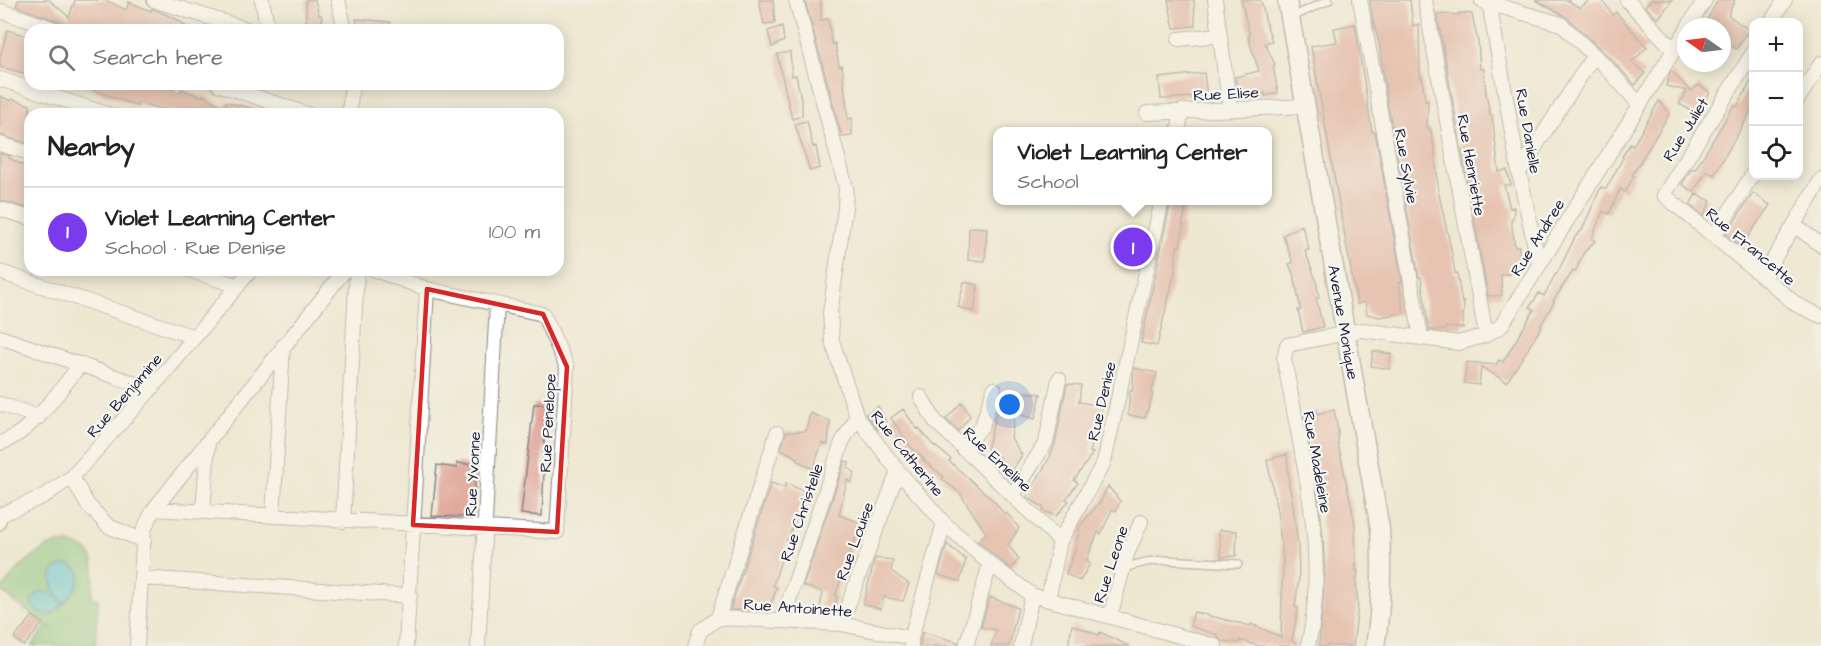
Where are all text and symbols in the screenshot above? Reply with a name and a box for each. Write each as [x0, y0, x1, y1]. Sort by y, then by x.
north arrow [1677, 18, 1731, 72]
map controls [1749, 18, 1803, 180]
button: + [1749, 18, 1803, 72]
search box [24, 24, 564, 90]
icon: search [45, 41, 78, 74]
text: Search here [93, 42, 223, 73]
button: − [1749, 72, 1803, 126]
street label: Rue Elise [1193, 81, 1260, 107]
street label: Rue Danielle [1510, 87, 1546, 176]
street label: Rue Juliet [1658, 93, 1714, 166]
street label: Rue Henriette [1451, 113, 1491, 218]
button: locate [1749, 126, 1803, 180]
popup [993, 127, 1272, 205]
street label: Rue Sylvie [1388, 127, 1423, 206]
text: Nearby [48, 129, 135, 165]
text: Violet Learning Center [1018, 137, 1247, 168]
text: School [1018, 168, 1079, 196]
street label: Rue Andree [1505, 194, 1570, 280]
text: Violet Learning Center [105, 203, 335, 234]
street label: Rue Francette [1701, 203, 1800, 291]
text: 1 [66, 218, 69, 246]
text: 100 m [489, 218, 540, 246]
pin: 1 [1114, 224, 1152, 270]
text: School · Rue Denise [105, 234, 286, 262]
street label: Avenue Monique [1322, 263, 1364, 382]
street label: Rue Benjamine [82, 349, 168, 443]
street label: Rue Denise [1082, 359, 1122, 443]
street label: Rue Penelope [534, 373, 562, 473]
your location [995, 390, 1024, 419]
street label: Rue Catherine [866, 406, 949, 502]
street label: Rue Madeleine [1297, 410, 1337, 515]
street label: Rue Emeline [958, 422, 1037, 498]
street label: Rue Yvonne [460, 431, 486, 517]
street label: Rue Christelle [775, 460, 829, 564]
street label: Rue Louise [831, 499, 879, 584]
street label: Rue Leone [1088, 523, 1134, 606]
street label: Rue Antoinette [743, 593, 853, 623]

